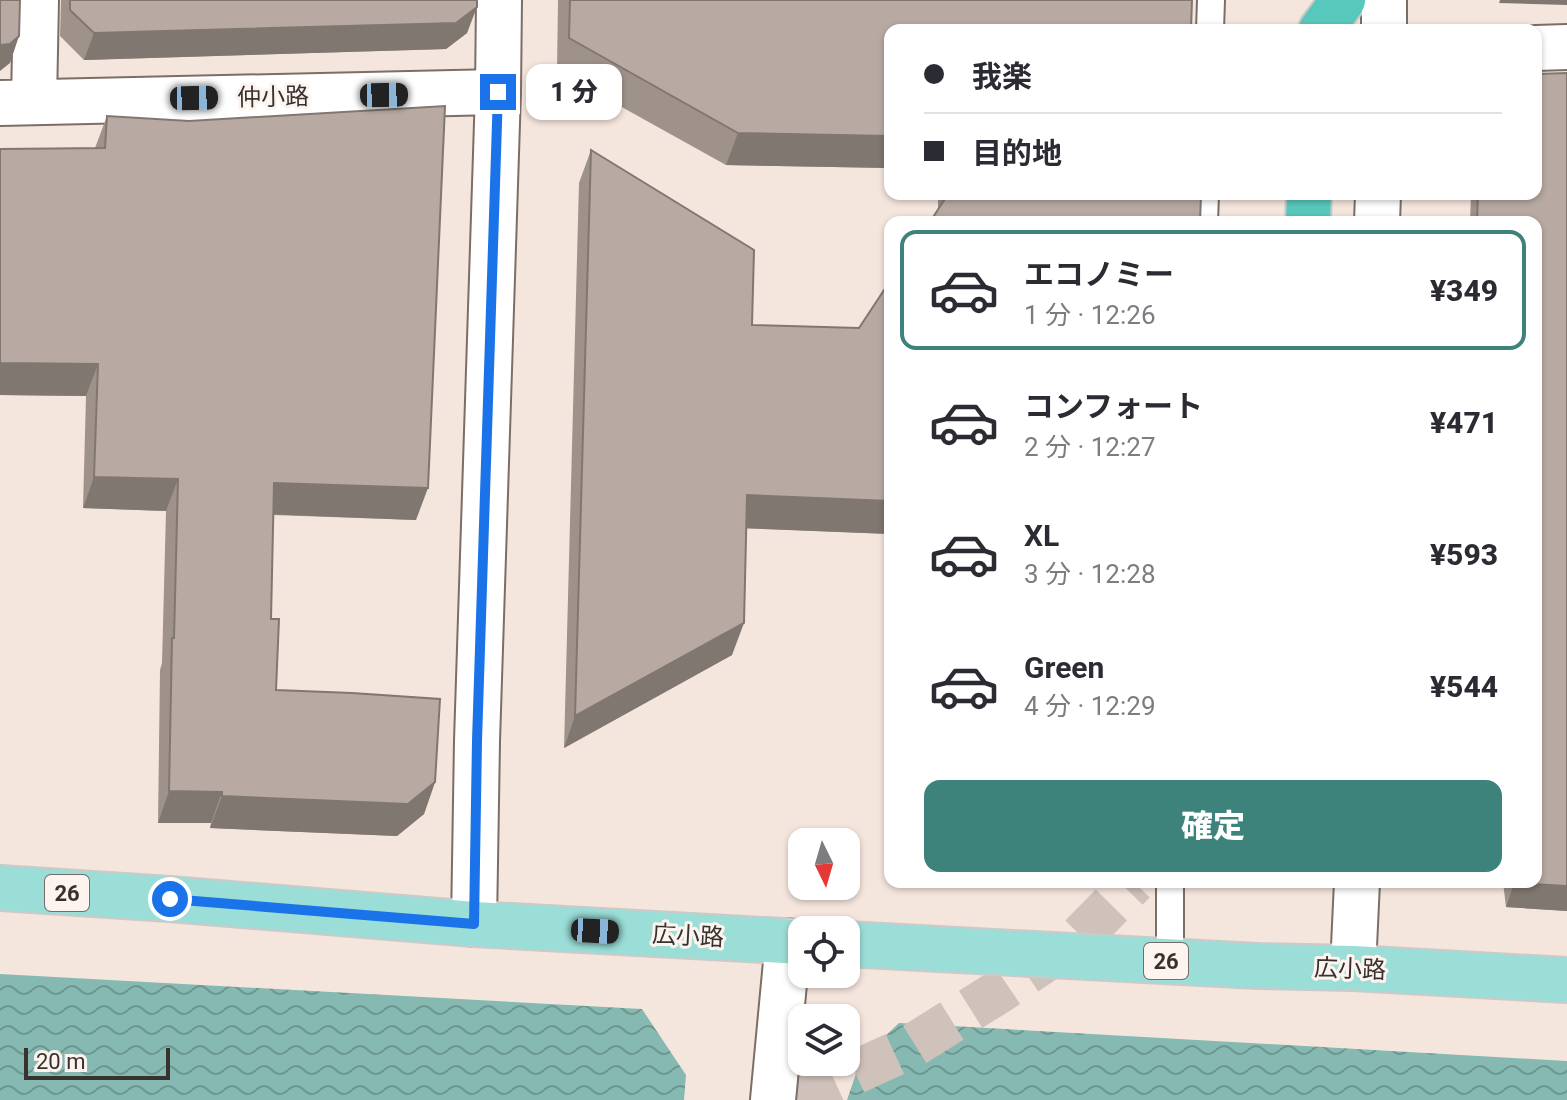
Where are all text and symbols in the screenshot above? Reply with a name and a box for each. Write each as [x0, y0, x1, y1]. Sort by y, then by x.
text: 我楽 [972, 59, 1032, 94]
callout: 1 分 [526, 64, 622, 120]
route end [480, 74, 516, 110]
text: 1 分 [550, 77, 598, 107]
street label: 仲小路 [237, 82, 309, 112]
car [360, 83, 408, 107]
car [170, 86, 218, 110]
text: 目的地 [972, 136, 1062, 171]
icon: car [928, 254, 1000, 326]
text: エコノミー [1024, 257, 1174, 292]
text: ¥349 [1430, 273, 1498, 308]
text: 1 分 · 12:26 [1024, 300, 1156, 330]
icon: car [928, 386, 1000, 458]
text: コンフォート [1024, 389, 1203, 424]
text: ¥471 [1430, 405, 1498, 440]
text: 2 分 · 12:27 [1024, 432, 1156, 462]
icon: car [928, 518, 1000, 590]
text: XL [1024, 518, 1059, 553]
text: ¥593 [1430, 537, 1498, 572]
text: 3 分 · 12:28 [1024, 559, 1156, 589]
icon: car [928, 650, 1000, 722]
text: Green [1024, 650, 1104, 685]
text: ¥544 [1430, 669, 1498, 704]
text: 4 分 · 12:29 [1024, 691, 1156, 721]
button: 確定 [924, 780, 1502, 872]
north arrow [788, 828, 860, 900]
map controls [788, 828, 860, 1076]
road number: 26 [45, 875, 89, 911]
route start [152, 881, 188, 917]
button: locate [788, 916, 860, 988]
car [570, 918, 620, 944]
street label: 広小路 [651, 920, 725, 952]
road number: 26 [1144, 943, 1188, 979]
street label: 広小路 [1314, 954, 1386, 984]
button: layers [788, 1004, 860, 1076]
scale bar [24, 1044, 170, 1080]
text: 20 m [36, 1049, 85, 1074]

